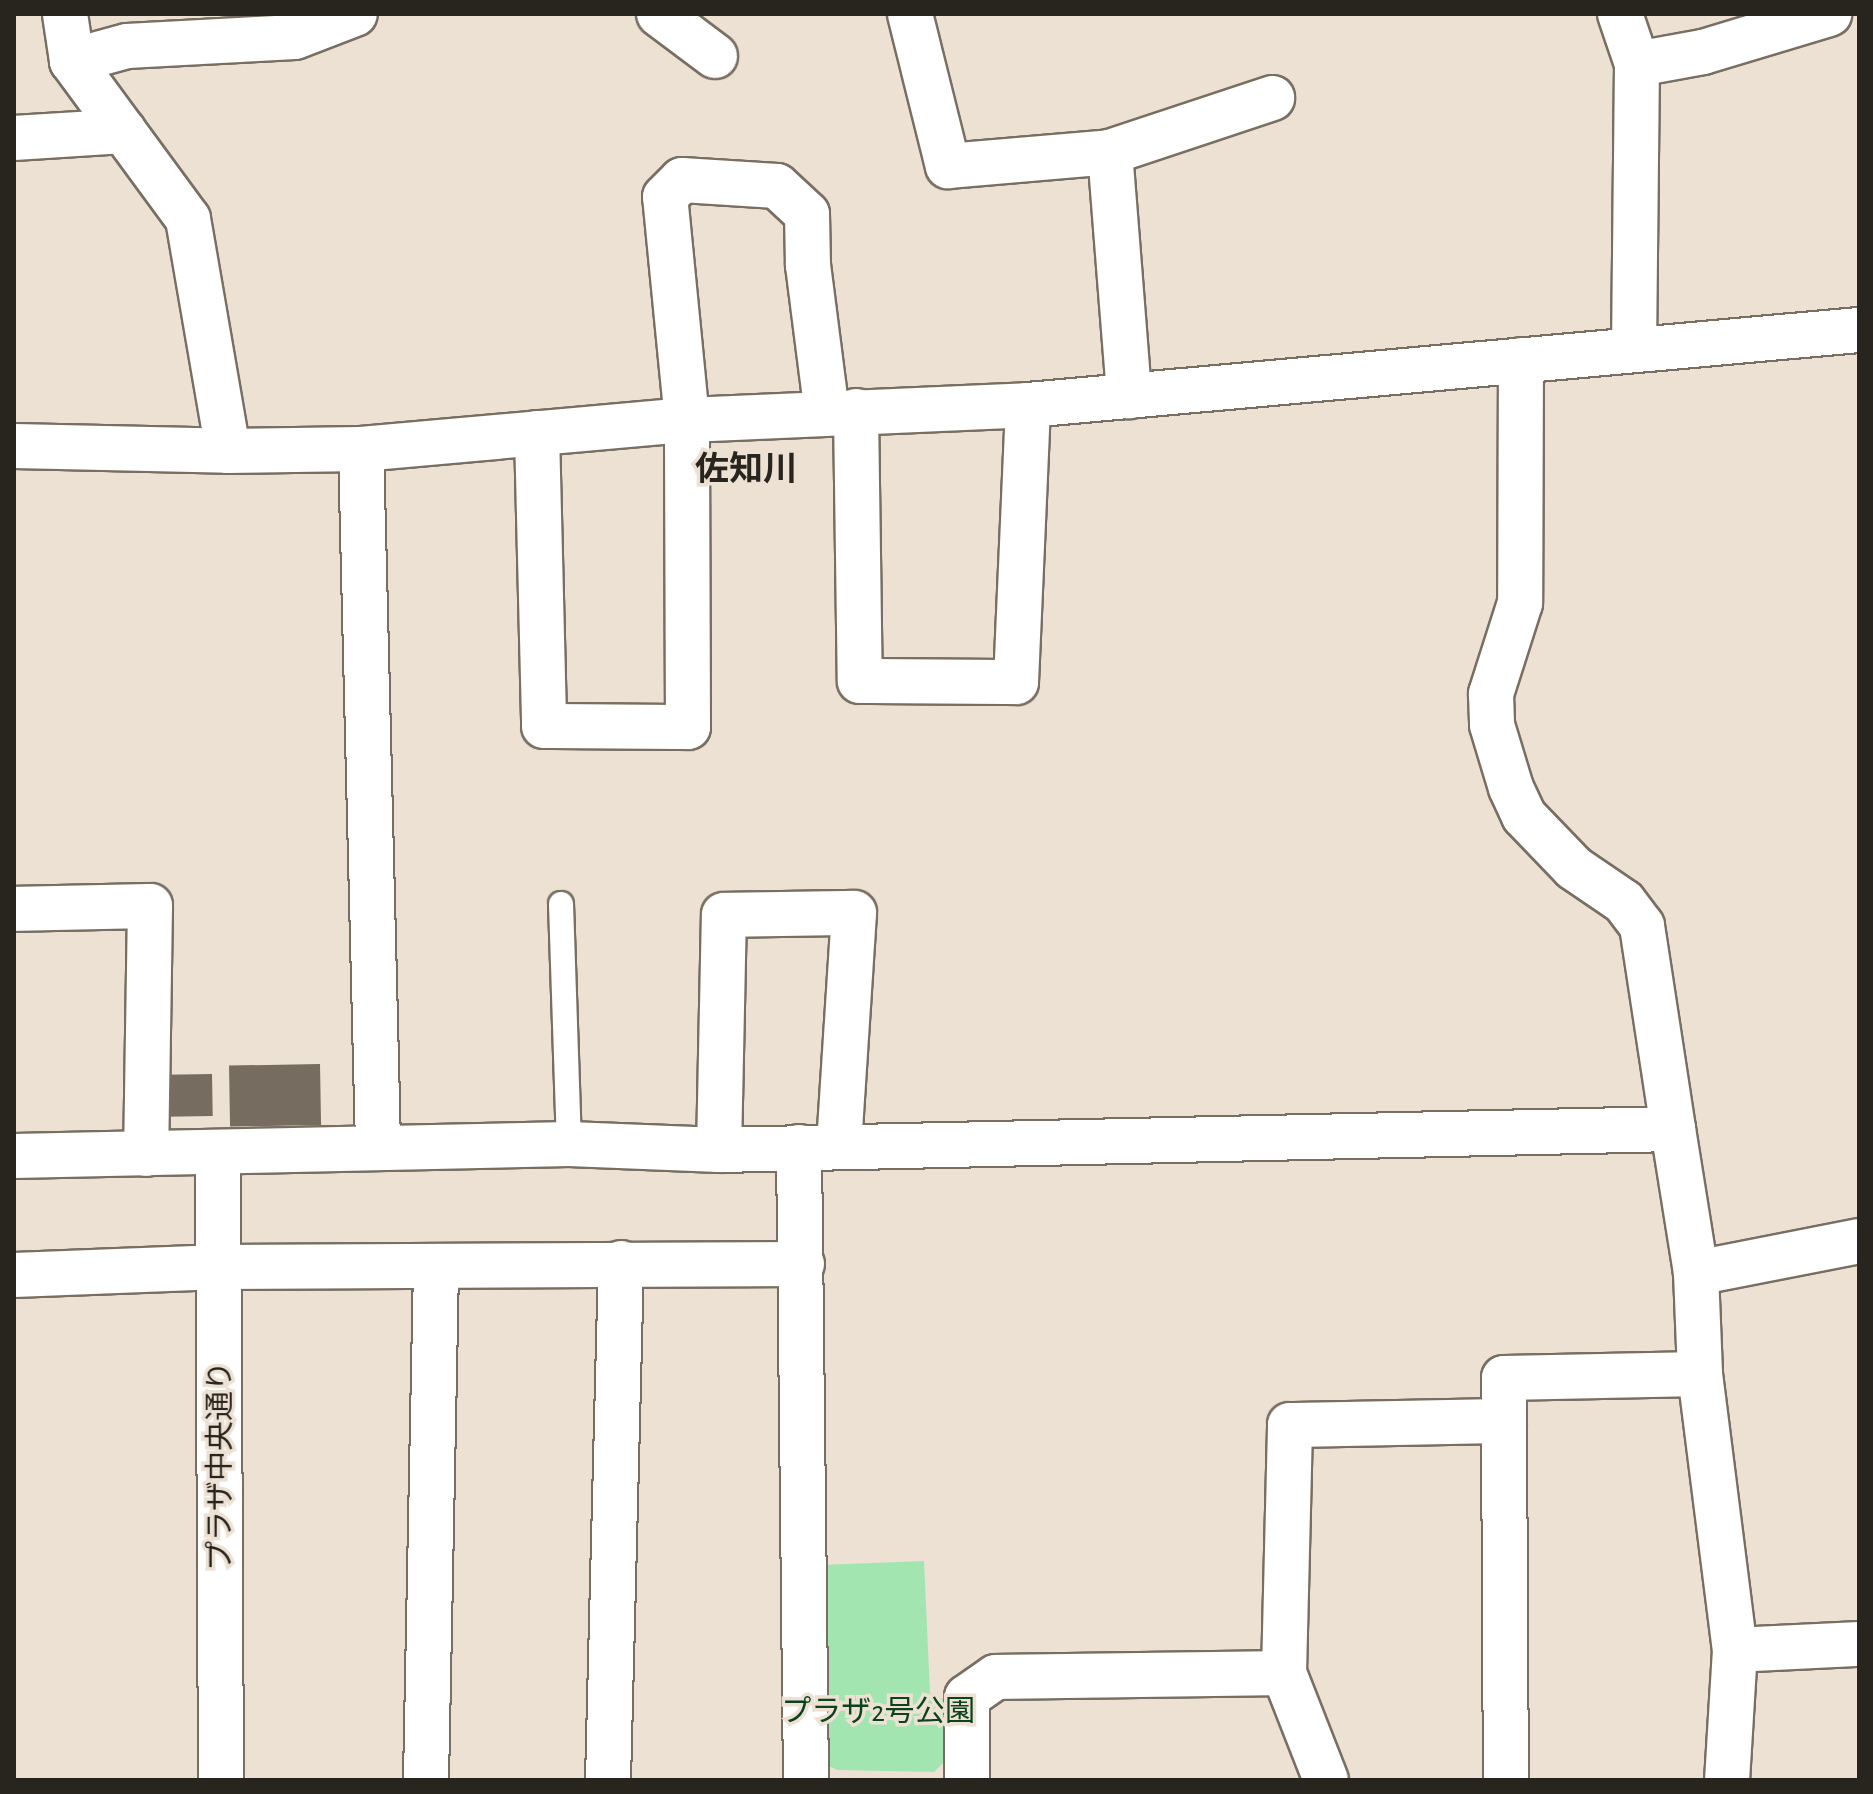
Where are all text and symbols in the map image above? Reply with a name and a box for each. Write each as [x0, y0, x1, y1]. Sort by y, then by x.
district label: 佐知川 [695, 451, 797, 491]
street label: プラザ中央通り [203, 1361, 239, 1571]
park label: プラザ2号公園 [781, 1694, 975, 1730]

